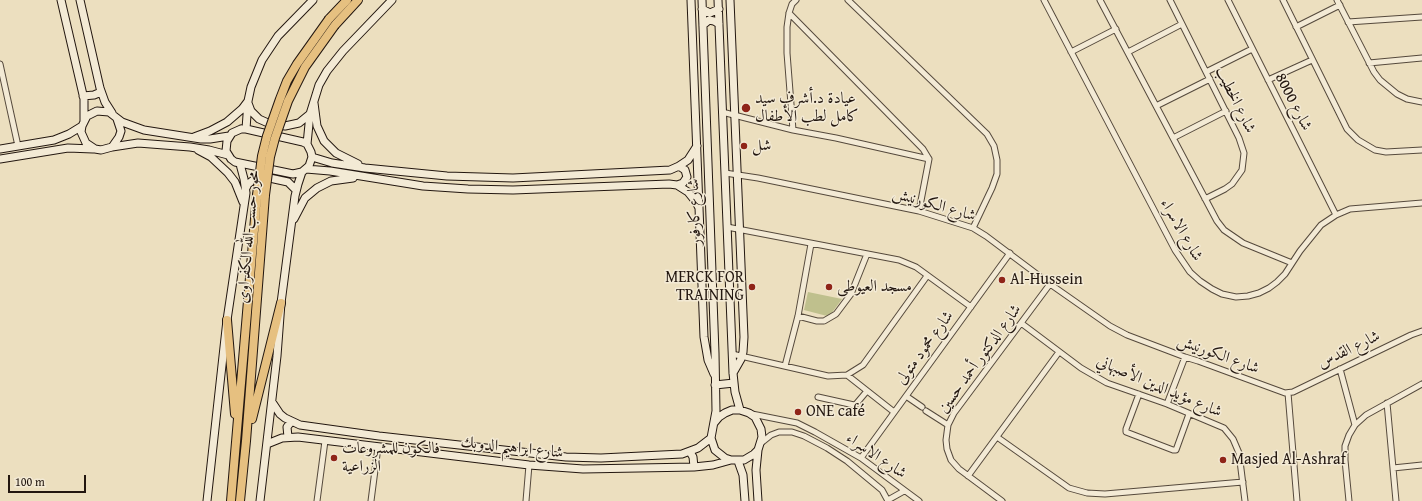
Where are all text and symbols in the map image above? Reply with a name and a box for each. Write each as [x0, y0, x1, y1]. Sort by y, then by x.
street label: شارع الخطيب [1211, 64, 1259, 136]
street label: شارع 8000 [1270, 70, 1316, 134]
place label: عيادة د.أشرف سيد كامل لطب الأطفال [755, 89, 859, 127]
marker: عيادة د.أشرف سيد كامل لطب الأطفال [740, 102, 752, 114]
place label: شل [752, 136, 771, 156]
marker: شل [739, 141, 749, 151]
street label: محور حسب الله الكفراوى [234, 170, 264, 304]
street label: شارع كارفور [684, 178, 706, 246]
street label: شارع الكورنيش [890, 184, 978, 226]
street label: شارع الاسراء [1155, 195, 1207, 265]
place label: MERCK FOR TRAINING [665, 268, 744, 306]
place label: Al-Hussein [1010, 270, 1083, 290]
marker: Al-Hussein [997, 275, 1007, 285]
place label: مسجد العيوطى [837, 277, 912, 297]
marker: MERCK FOR TRAINING [747, 282, 757, 292]
marker: مسجد العيوطى [824, 282, 834, 292]
street label: شارع الدكتور أحمد حسين [934, 301, 1026, 417]
street label: شارع محمود متولى [892, 307, 958, 389]
street label: شارع القدس [1315, 327, 1383, 373]
street label: شارع الكورنيش [1174, 331, 1262, 379]
street label: شارع مؤيد الدين الأصبهاني [1093, 352, 1225, 422]
place label: ONE café [806, 402, 865, 422]
marker: ONE café [793, 407, 803, 417]
street label: شارع الاسراء [842, 429, 910, 483]
street label: شارع ابراهيم الدوبك [460, 433, 564, 463]
place label: فالكون للمشروعات الزراعية [342, 439, 440, 477]
place label: Masjed Al-Ashraf [1231, 450, 1346, 470]
marker: فالكون للمشروعات الزراعية [329, 453, 339, 463]
marker: Masjed Al-Ashraf [1218, 455, 1228, 465]
scale bar [10, 467, 88, 493]
text: 100 m [15, 473, 45, 490]

